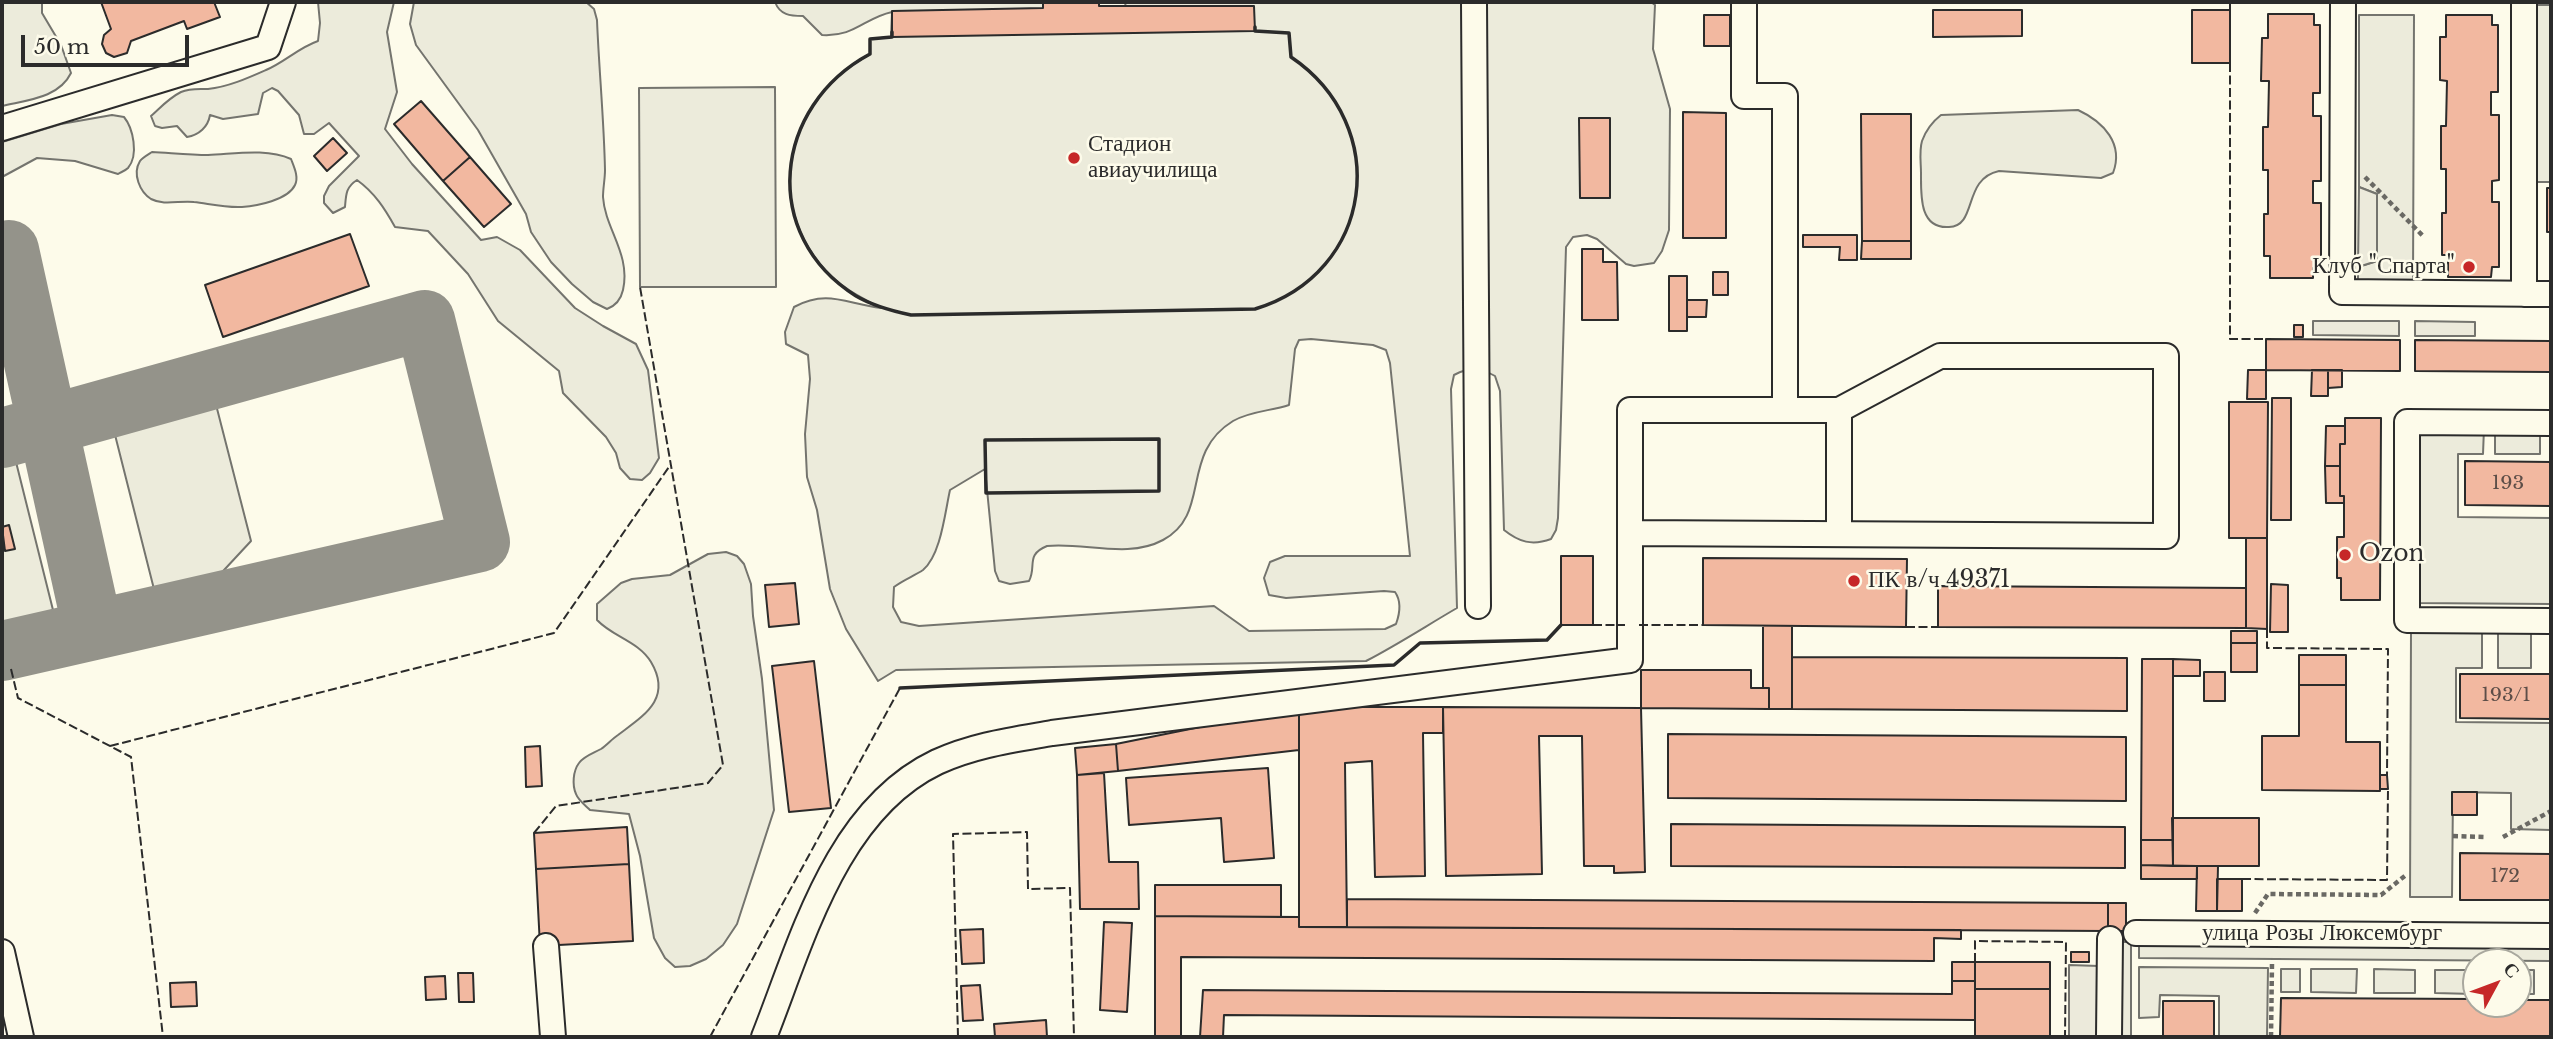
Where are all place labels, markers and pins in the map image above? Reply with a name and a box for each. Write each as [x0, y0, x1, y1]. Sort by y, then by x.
place label: Стадион авиаучилища [1088, 131, 1217, 185]
marker: Стадион авиаучилища [1066, 150, 1082, 166]
place label: Клуб "Спарта" [2312, 253, 2455, 281]
marker: Клуб "Спарта" [2461, 259, 2477, 275]
place label: Ozon [2359, 541, 2424, 569]
marker: Ozon [2337, 547, 2353, 563]
place label: ПК в/ч 49371 [1868, 567, 2010, 595]
marker: ПК в/ч 49371 [1846, 573, 1862, 589]

